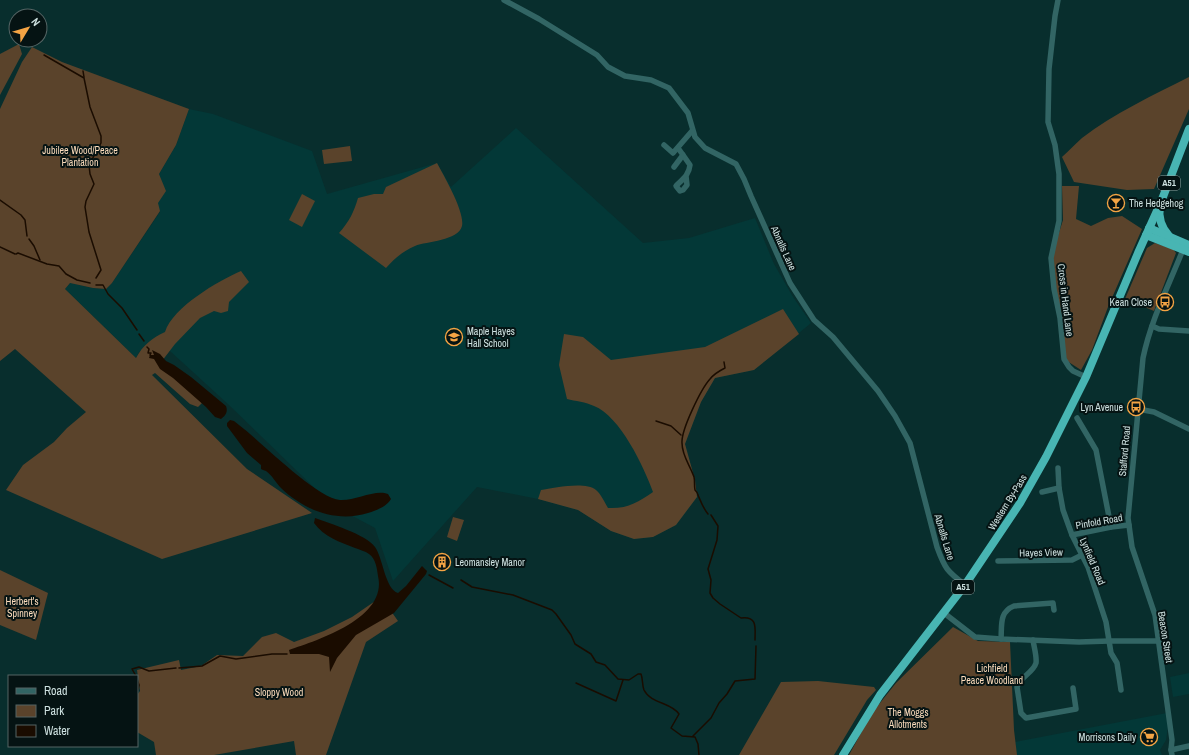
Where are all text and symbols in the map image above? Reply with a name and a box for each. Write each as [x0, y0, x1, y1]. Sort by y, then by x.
north arrow [8, 8, 48, 48]
text: N [28, 15, 43, 29]
park label: Jubilee Wood/Peace Plantation [42, 144, 118, 169]
road number: A51 [1158, 176, 1180, 190]
bar icon: The Hedgehog [1106, 193, 1126, 213]
place label: The Hedgehog [1129, 197, 1184, 210]
street label: Abnalls Lane [768, 223, 799, 273]
street label: Cross in Hand Lane [1055, 263, 1076, 337]
bus stop icon: Kean Close [1155, 292, 1175, 312]
place label: Kean Close [1110, 296, 1152, 309]
place label: Maple Hayes Hall School [467, 325, 515, 350]
school or university icon: Maple Hayes Hall School [444, 327, 464, 347]
bus stop icon: Lyn Avenue [1126, 397, 1146, 417]
place label: Lyn Avenue [1081, 401, 1123, 414]
street label: Stafford Road [1116, 425, 1133, 477]
street label: Western By-Pass [985, 472, 1030, 533]
street label: Pinfold Road [1075, 511, 1124, 532]
street label: Abnalls Lane [931, 512, 958, 562]
street label: Lynfield Road [1077, 535, 1108, 587]
street label: Hayes View [1019, 546, 1063, 559]
building icon: Leomansley Manor [432, 552, 452, 572]
place label: Leomansley Manor [455, 556, 525, 569]
road number: A51 [952, 580, 974, 594]
park label: Herbert's Spinney [5, 595, 39, 620]
street label: Beacon Street [1155, 610, 1176, 664]
park label: Lichfield Peace Woodland [961, 662, 1023, 687]
legend [8, 675, 138, 747]
text: Road [44, 683, 68, 699]
park label: Sloppy Wood [255, 686, 303, 699]
text: Park [44, 703, 64, 719]
park label: The Moggs Allotments [887, 706, 929, 731]
text: Water [44, 723, 71, 739]
supermarket icon: Morrisons Daily [1139, 727, 1159, 747]
place label: Morrisons Daily [1079, 731, 1137, 744]

